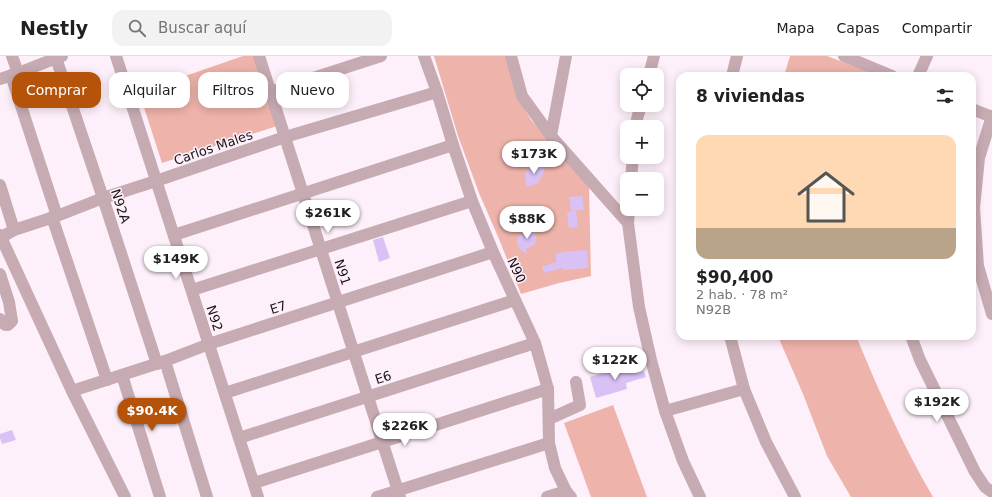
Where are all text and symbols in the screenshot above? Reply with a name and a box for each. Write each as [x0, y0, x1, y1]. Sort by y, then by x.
search box [112, 10, 392, 46]
text: Nestly [20, 17, 88, 39]
icon: search [126, 17, 148, 39]
text: Buscar aquí [158, 19, 246, 37]
text: Mapa [776, 20, 815, 36]
text: Capas [837, 20, 880, 36]
text: Compartir [902, 20, 972, 36]
map controls [620, 68, 664, 216]
button: locate [620, 68, 664, 112]
chip: Comprar [12, 72, 101, 108]
chip: Alquilar [109, 72, 190, 108]
chip: Filtros [198, 72, 268, 108]
chip: Nuevo [276, 72, 349, 108]
icon: filters [934, 85, 956, 107]
text: 8 viviendas [696, 86, 805, 106]
button: + [620, 120, 664, 164]
street label: Carlos Males [172, 127, 255, 168]
pin: $173K [506, 141, 562, 175]
text: $173K [511, 146, 557, 161]
icon: home [790, 161, 862, 233]
button: − [620, 172, 664, 216]
street label: N92A [108, 187, 133, 225]
pin: $261K [300, 200, 356, 234]
text: $261K [305, 205, 351, 220]
pin: $88K [503, 206, 551, 240]
text: $88K [508, 211, 546, 226]
pin: $149K [148, 246, 204, 280]
text: $149K [153, 251, 199, 266]
street label: N90 [504, 255, 529, 285]
street label: N91 [331, 257, 354, 287]
text: $90,400 [696, 267, 773, 287]
text: 2 hab. · 78 m² [696, 287, 788, 302]
street label: E7 [268, 298, 288, 317]
text: N92B [696, 302, 731, 317]
street label: N92 [203, 303, 226, 333]
pin: $122K [587, 347, 643, 381]
text: $122K [592, 352, 638, 367]
street label: E6 [373, 368, 393, 387]
pin: $192K [909, 389, 965, 423]
text: $192K [914, 394, 960, 409]
pin: $90.4K [119, 398, 185, 432]
text: $90.4K [126, 403, 178, 418]
pin: $226K [377, 413, 433, 447]
text: $226K [382, 418, 428, 433]

